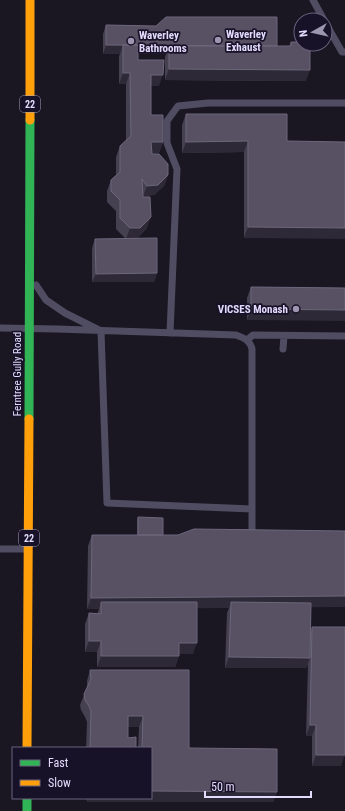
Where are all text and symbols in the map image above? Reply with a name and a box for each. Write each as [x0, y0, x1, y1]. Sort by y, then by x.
north arrow [293, 12, 333, 52]
place label: Waverley Exhaust [226, 28, 266, 54]
place label: Waverley Bathrooms [139, 29, 187, 55]
text: N [297, 29, 310, 38]
marker: Waverley Exhaust [213, 35, 223, 45]
marker: Waverley Bathrooms [126, 36, 136, 46]
road number: 22 [20, 96, 40, 112]
place label: VICSES Monash [218, 303, 288, 316]
marker: VICSES Monash [291, 304, 301, 314]
street label: Ferntree Gully Road [11, 332, 24, 416]
road number: 22 [19, 530, 39, 546]
legend [12, 747, 152, 799]
text: Fast [48, 756, 69, 770]
scale bar [205, 773, 311, 799]
text: Slow [48, 776, 71, 790]
text: 50 m [211, 780, 235, 794]

